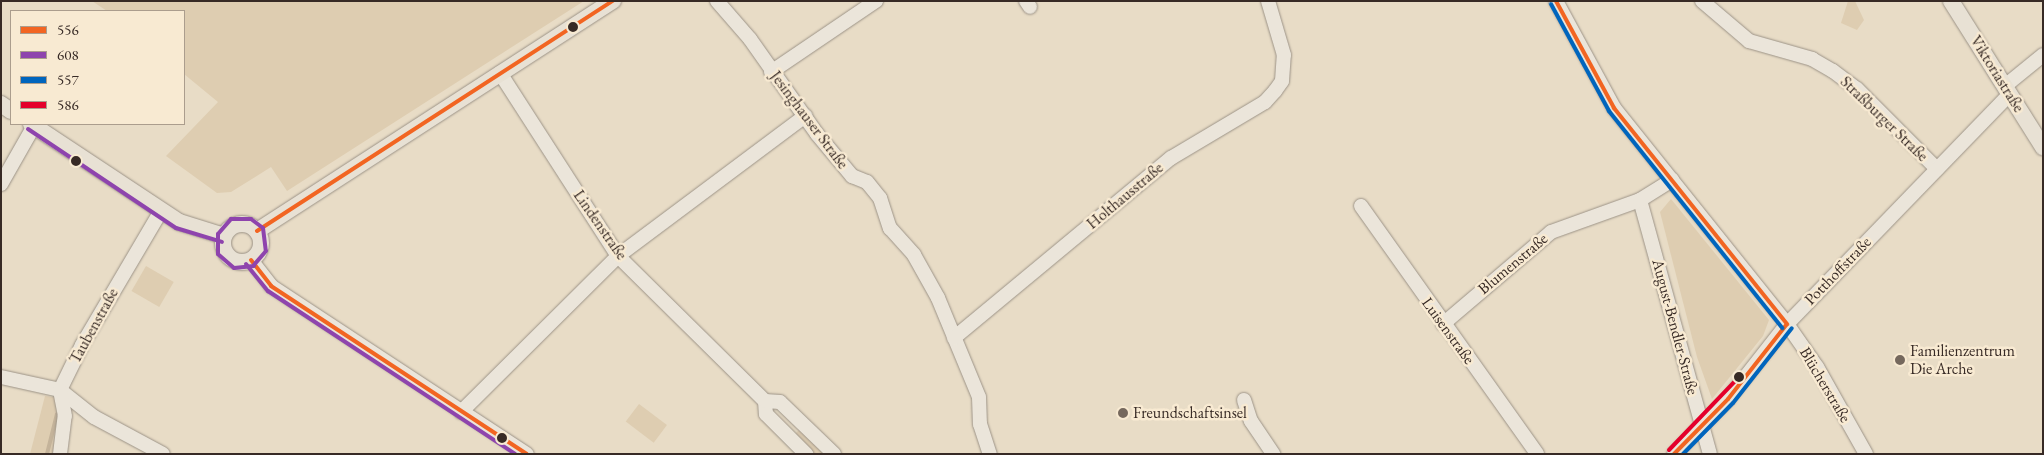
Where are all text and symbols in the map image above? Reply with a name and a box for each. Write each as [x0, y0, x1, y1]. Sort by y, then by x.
legend [10, 10, 185, 125]
text: 556 [57, 20, 79, 39]
unlabelled marker [568, 22, 578, 32]
street label: Viktoriastraße [1966, 32, 2028, 116]
text: 608 [57, 45, 79, 64]
street label: Jesinghauser Straße [766, 67, 852, 173]
text: 557 [57, 70, 79, 89]
street label: Straßburger Straße [1836, 72, 1932, 166]
text: 586 [57, 95, 79, 114]
unlabelled marker [71, 156, 81, 166]
street label: Holthausstraße [1083, 158, 1167, 234]
street label: Lindenstraße [569, 186, 631, 264]
street label: Blumenstraße [1474, 229, 1552, 299]
street label: Potthoffstraße [1801, 233, 1875, 309]
street label: August-Bendler-Straße [1648, 257, 1702, 397]
street label: Taubenstraße [65, 285, 123, 367]
street label: Luisenstraße [1417, 294, 1479, 368]
place label: Familienzentrum Die Arche [1910, 341, 2015, 379]
street label: Blücherstraße [1795, 344, 1855, 426]
marker: Familienzentrum Die Arche [1894, 354, 1906, 366]
unlabelled marker [1734, 372, 1744, 382]
place label: Freundschaftsinsel [1133, 403, 1247, 423]
marker: Freundschaftsinsel [1117, 407, 1129, 419]
unlabelled marker [497, 433, 507, 443]

